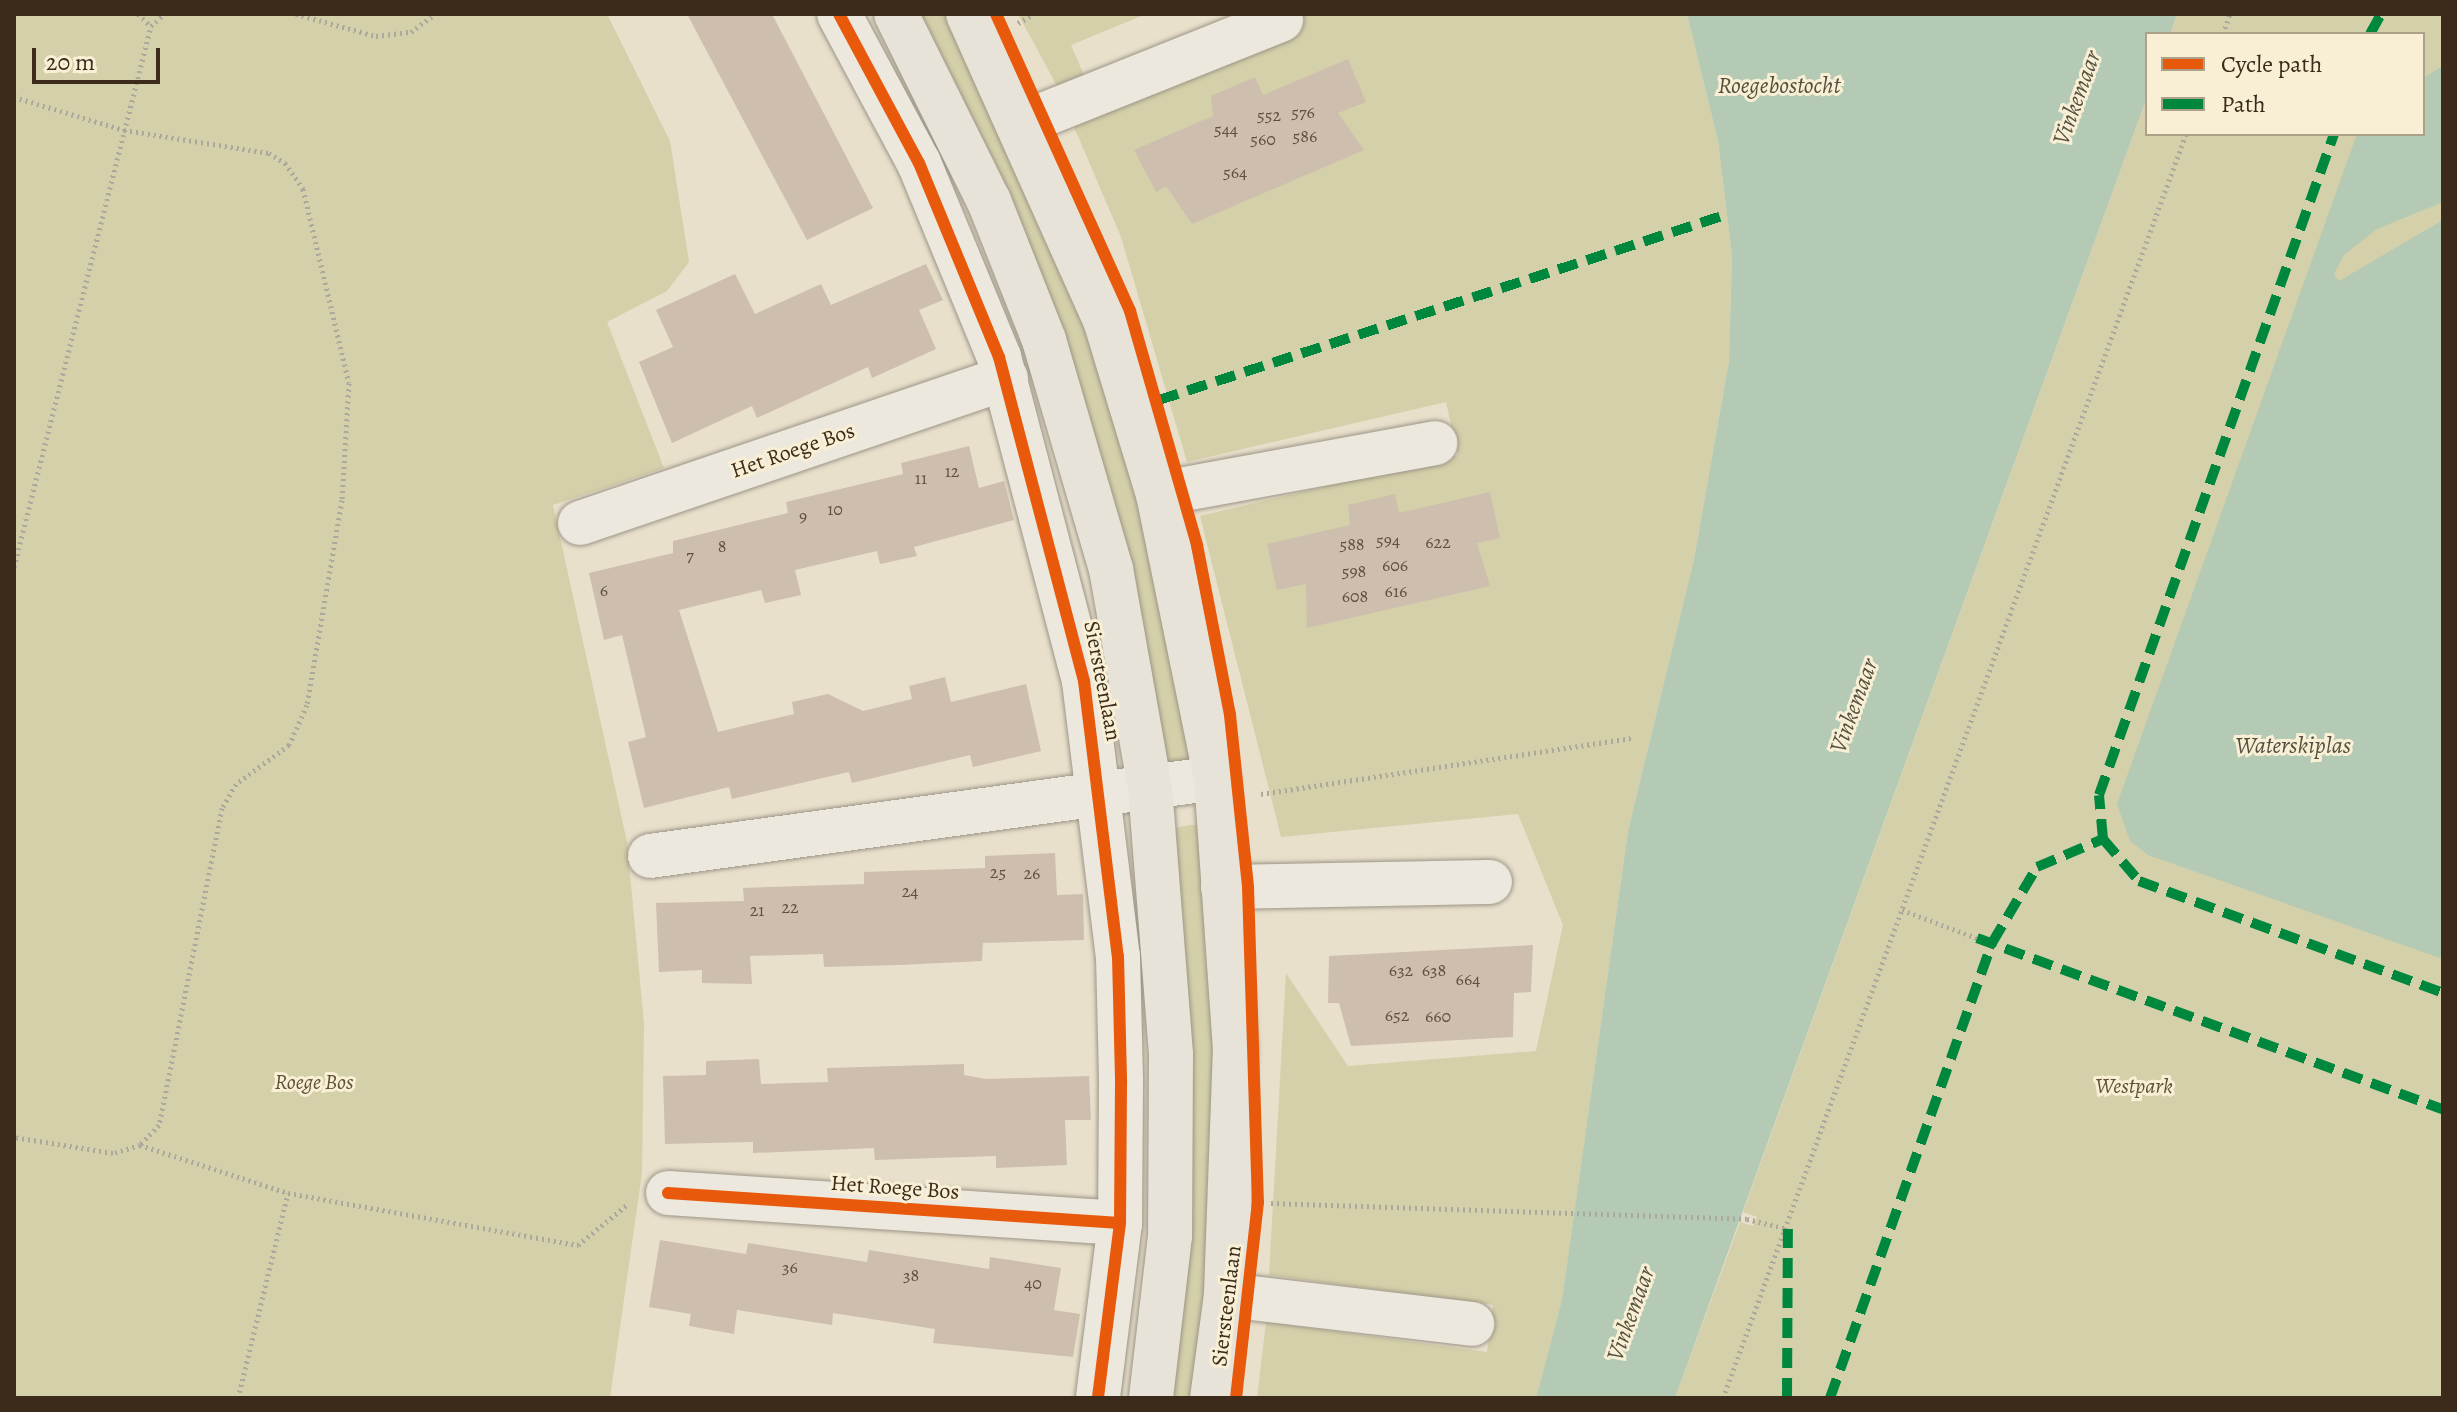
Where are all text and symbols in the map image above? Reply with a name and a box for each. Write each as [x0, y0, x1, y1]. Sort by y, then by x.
scale bar [36, 32, 164, 82]
legend [2145, 32, 2425, 136]
text: 20 m [46, 46, 95, 78]
water label: Vinkemaar [2047, 47, 2107, 149]
text: Cycle path [2221, 48, 2322, 80]
water label: Roegebostocht [1718, 72, 1840, 100]
text: Path [2221, 88, 2266, 120]
house number: 576 [1291, 101, 1315, 123]
house number: 552 [1257, 104, 1281, 126]
house number: 544 [1214, 118, 1238, 140]
house number: 586 [1293, 125, 1317, 147]
house number: 560 [1250, 128, 1276, 150]
house number: 564 [1223, 161, 1247, 183]
street label: Het Roege Bos [728, 418, 858, 484]
house number: 12 [945, 460, 959, 482]
house number: 11 [915, 467, 927, 489]
house number: 10 [827, 498, 843, 520]
house number: 9 [799, 505, 807, 527]
house number: 594 [1376, 529, 1400, 551]
house number: 622 [1425, 531, 1451, 553]
house number: 588 [1339, 533, 1365, 555]
house number: 8 [718, 535, 726, 557]
house number: 7 [686, 544, 694, 566]
house number: 606 [1382, 554, 1408, 576]
house number: 598 [1342, 560, 1366, 582]
house number: 6 [600, 579, 608, 601]
house number: 616 [1385, 580, 1407, 602]
house number: 608 [1342, 585, 1368, 607]
street label: Siersteenlaan [1077, 619, 1127, 743]
water label: Vinkemaar [1824, 655, 1884, 757]
water label: Waterskiplas [2235, 732, 2351, 760]
house number: 25 [990, 861, 1006, 883]
house number: 26 [1024, 862, 1040, 884]
house number: 24 [902, 880, 918, 902]
house number: 22 [781, 896, 799, 918]
house number: 21 [750, 899, 764, 921]
house number: 632 [1389, 959, 1413, 981]
house number: 638 [1422, 959, 1446, 981]
house number: 664 [1456, 968, 1480, 990]
house number: 652 [1385, 1004, 1409, 1026]
house number: 660 [1425, 1005, 1451, 1027]
park label: Roege Bos [275, 1070, 353, 1096]
park label: Westpark [2095, 1074, 2173, 1100]
street label: Het Roege Bos [830, 1170, 960, 1206]
street label: Siersteenlaan [1206, 1244, 1248, 1368]
house number: 36 [782, 1256, 798, 1278]
water label: Vinkemaar [1601, 1263, 1661, 1365]
house number: 38 [903, 1264, 919, 1286]
house number: 40 [1024, 1272, 1042, 1294]

